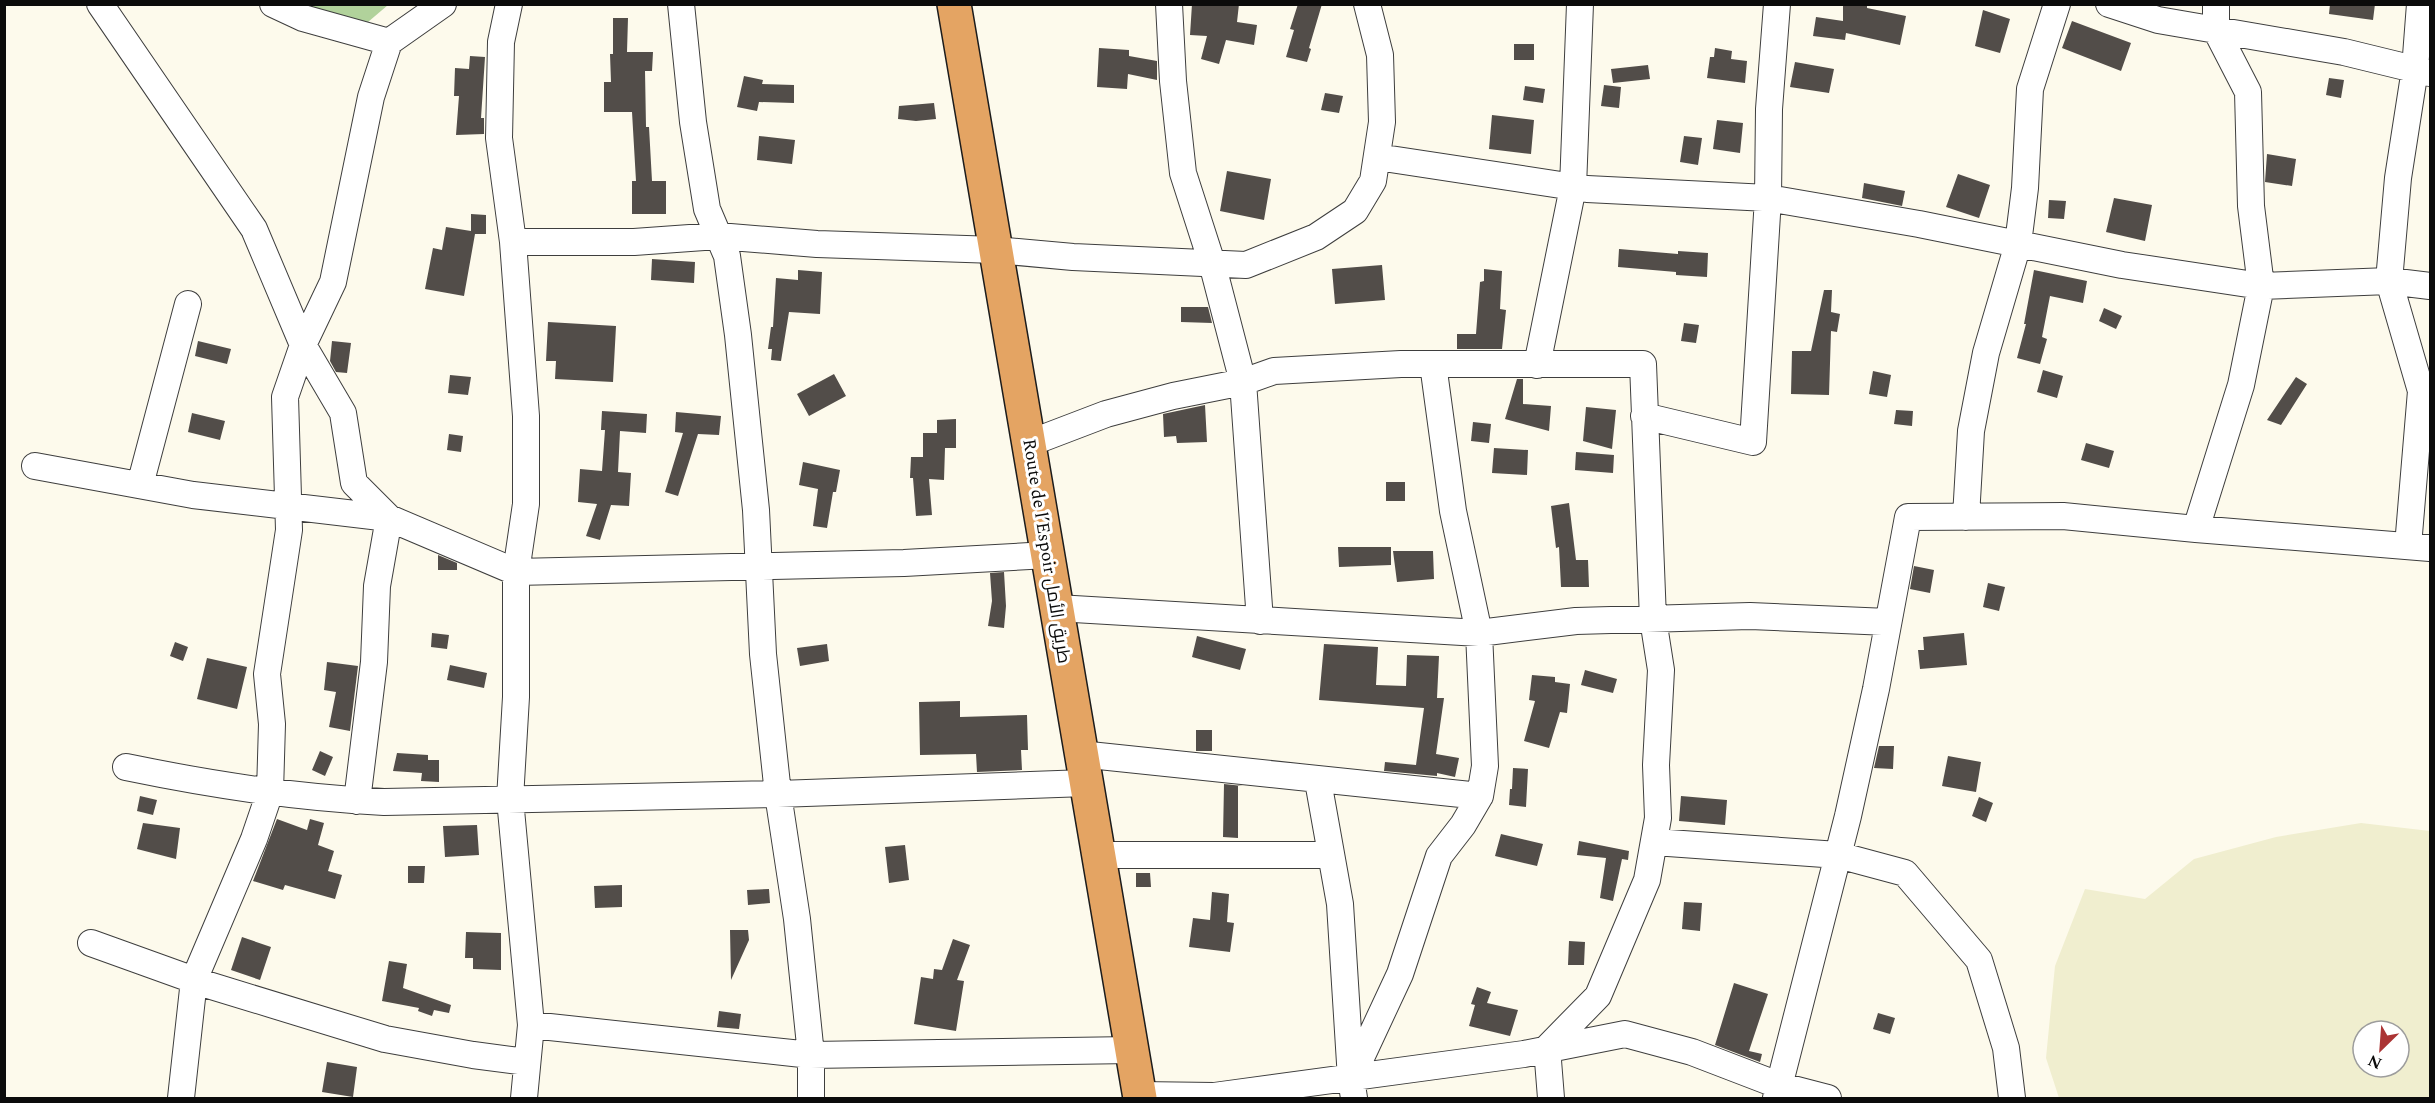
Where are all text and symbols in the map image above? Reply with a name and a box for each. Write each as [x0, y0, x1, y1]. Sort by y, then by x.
street label: Route de l’Espoir طريق الأمل [1015, 437, 1078, 665]
north arrow [2351, 1019, 2411, 1079]
text: N [2364, 1048, 2386, 1075]

